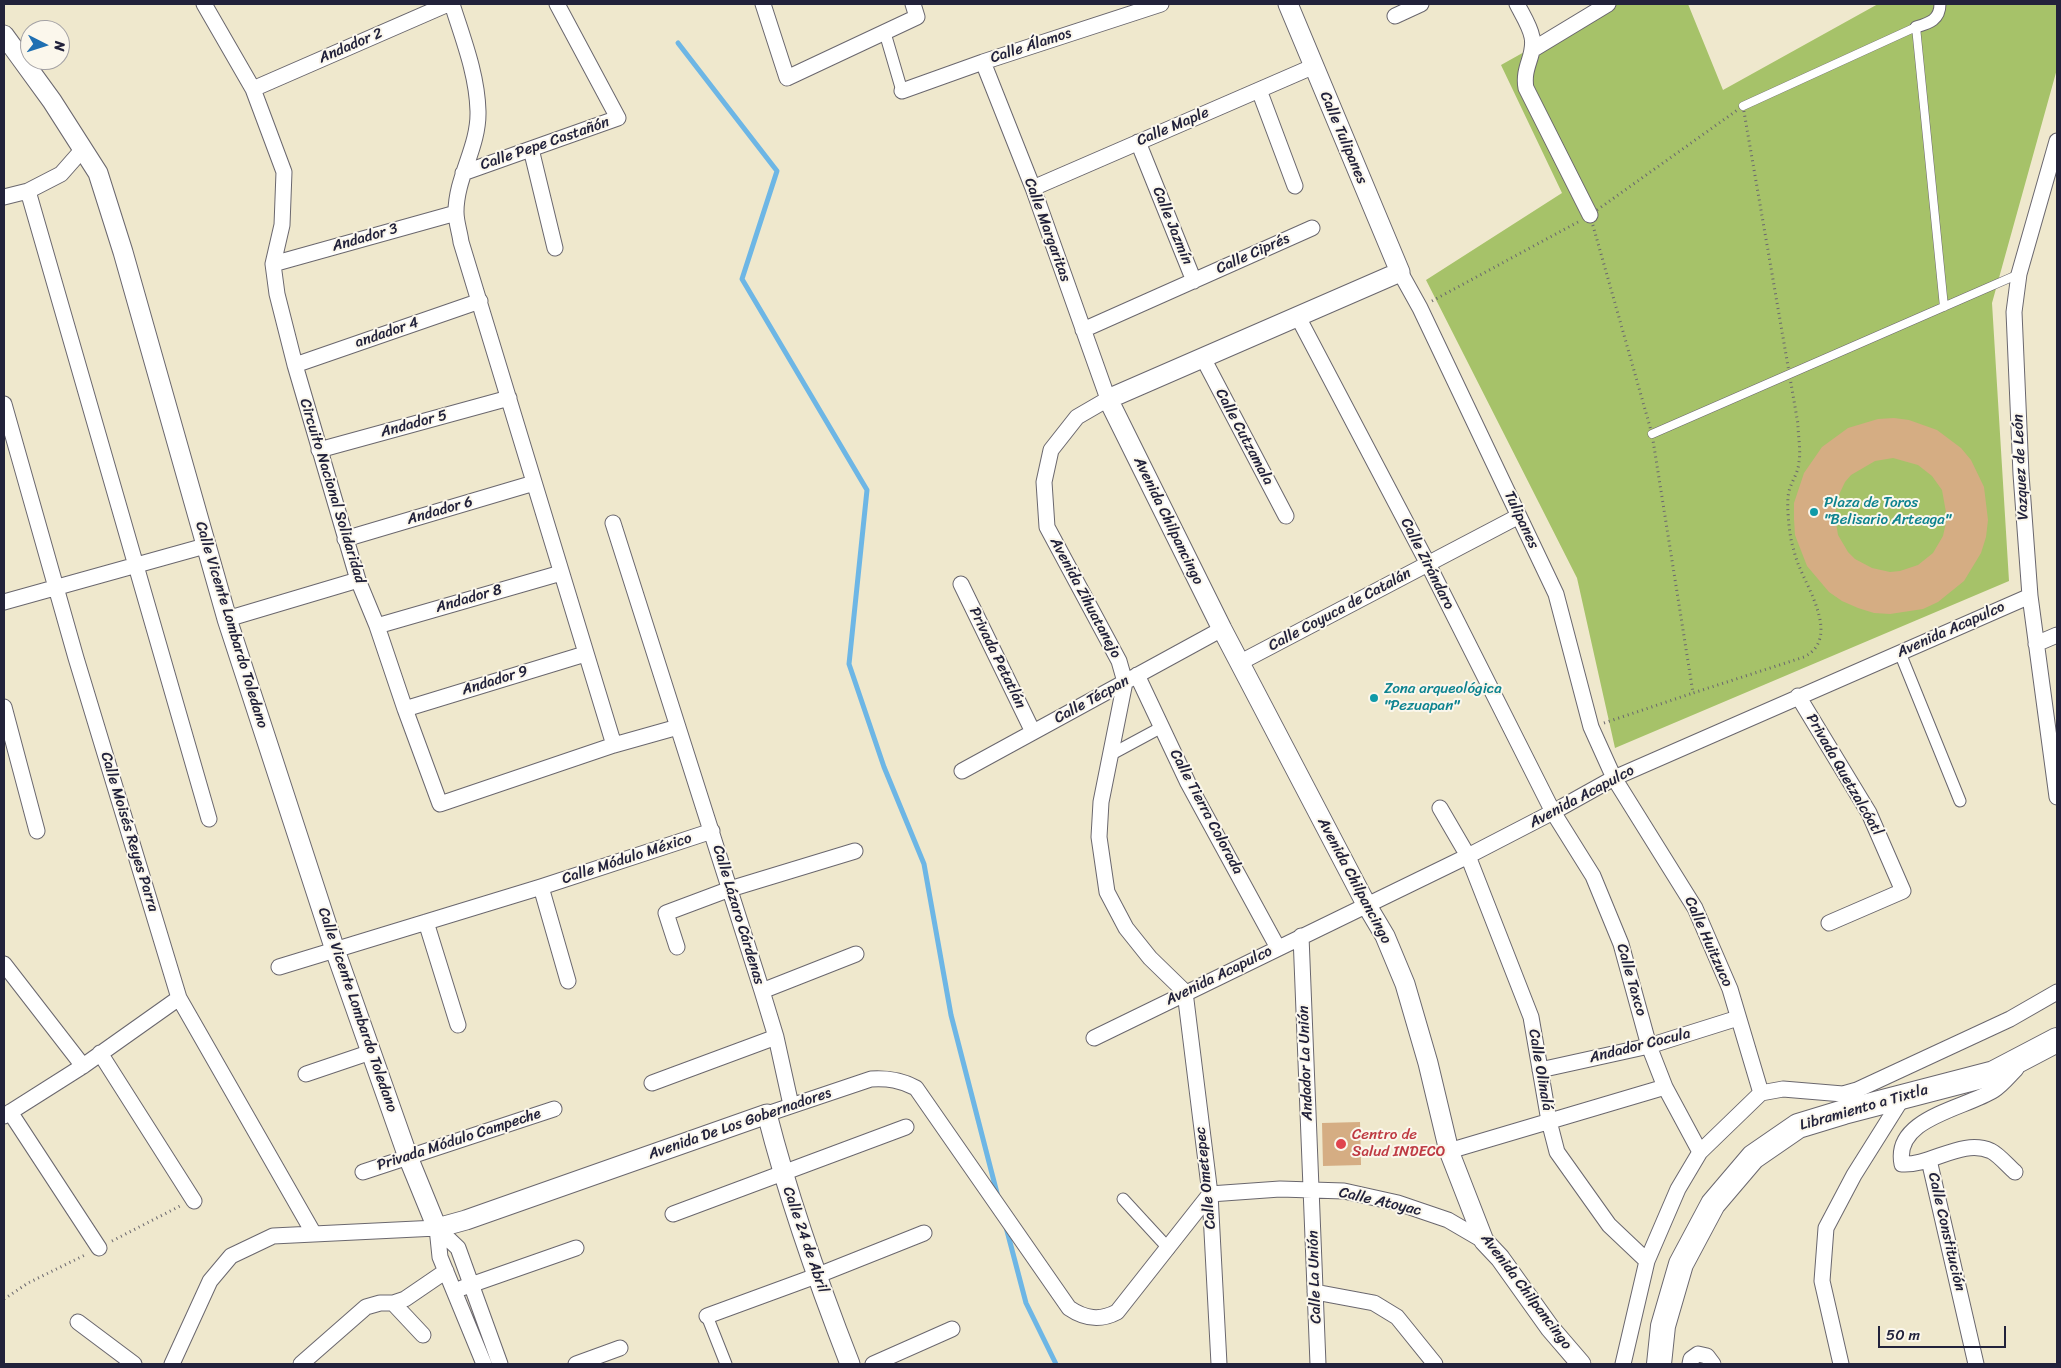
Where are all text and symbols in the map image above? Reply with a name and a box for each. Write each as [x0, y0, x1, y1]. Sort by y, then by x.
north arrow [20, 20, 70, 70]
street label: Calle Álamos [988, 24, 1074, 68]
street label: Andador 2 [316, 25, 386, 67]
text: N [47, 40, 72, 52]
street label: Calle Tulipanes [1315, 89, 1371, 187]
street label: Calle Maple [1134, 104, 1212, 150]
street label: Calle Pepe Castañón [478, 113, 612, 175]
street label: Calle Margaritas [1020, 176, 1074, 284]
street label: Calle Jazmín [1148, 184, 1196, 268]
street label: Andador 3 [330, 220, 400, 256]
street label: Calle Ciprés [1213, 230, 1293, 278]
street label: andador 4 [353, 314, 421, 352]
street label: Calle Cutzamala [1211, 386, 1277, 488]
street label: Circuito Nacional Solidaridad [295, 396, 369, 586]
street label: Andador 5 [379, 406, 449, 442]
street label: Vazquez de León [2009, 414, 2033, 520]
street label: Avenida Chilpancingo [1129, 454, 1207, 588]
street label: Tulipanes [1500, 488, 1542, 552]
street label: Andador 6 [405, 493, 475, 529]
place label: Plaza de Toros "Belisario Arteaga" [1824, 494, 1951, 529]
marker: Plaza de Toros "Belisario Arteaga" [1808, 506, 1820, 518]
street label: Calle Zirándaro [1396, 515, 1458, 613]
street label: Calle Vicente Lombardo Toledano [191, 519, 271, 731]
street label: Avenida Zihuatanejo [1046, 535, 1124, 661]
street label: Calle Coyuca de Catalán [1265, 565, 1415, 655]
street label: Andador 8 [434, 581, 504, 617]
street label: Avenida Acapulco [1894, 598, 2008, 662]
street label: Privada Petatlán [965, 604, 1029, 712]
street label: Andador 9 [460, 662, 530, 700]
street label: Calle Técpan [1051, 672, 1133, 728]
place label: Zona arqueológica "Pezuapan" [1384, 680, 1502, 715]
marker: Zona arqueológica "Pezuapan" [1368, 692, 1380, 704]
street label: Privada Quetzalcóatl [1802, 711, 1886, 839]
street label: Calle Tierra Colorada [1165, 746, 1247, 878]
street label: Calle Moisés Reyes Parra [96, 750, 162, 914]
street label: Avenida Acapulco [1527, 762, 1637, 832]
street label: Avenida Chilpancingo [1313, 815, 1395, 947]
street label: Calle Módulo México [560, 830, 694, 888]
street label: Calle Lázaro Cárdenas [708, 843, 768, 987]
street label: Calle Huitzuco [1680, 894, 1736, 990]
street label: Calle Vicente Lombardo Toledano [313, 905, 401, 1115]
street label: Avenida Acapulco [1163, 942, 1275, 1010]
street label: Calle Taxco [1612, 942, 1650, 1018]
street label: Andador La Unión [1295, 1005, 1317, 1121]
street label: Andador Cocula [1588, 1025, 1692, 1067]
street label: Calle Olinalá [1524, 1028, 1556, 1112]
street label: Libramiento a Tixtla [1798, 1081, 1930, 1135]
street label: Avenida De Los Gobernadores [646, 1084, 834, 1164]
street label: Privada Módulo Campeche [375, 1105, 543, 1175]
street label: Calle Ometepec [1192, 1126, 1220, 1230]
place label: Centro de Salud INDECO [1352, 1126, 1445, 1161]
marker: Centro de Salud INDECO [1334, 1137, 1348, 1151]
street label: Calle Constitución [1924, 1171, 1968, 1293]
street label: Calle Atoyac [1337, 1184, 1423, 1220]
street label: Calle 24 de Abril [778, 1185, 832, 1295]
street label: Calle La Unión [1304, 1230, 1326, 1324]
street label: Avenida Chilpancingo [1477, 1231, 1575, 1353]
scale bar [1881, 1316, 2008, 1348]
text: 50 m [1886, 1322, 1920, 1348]

